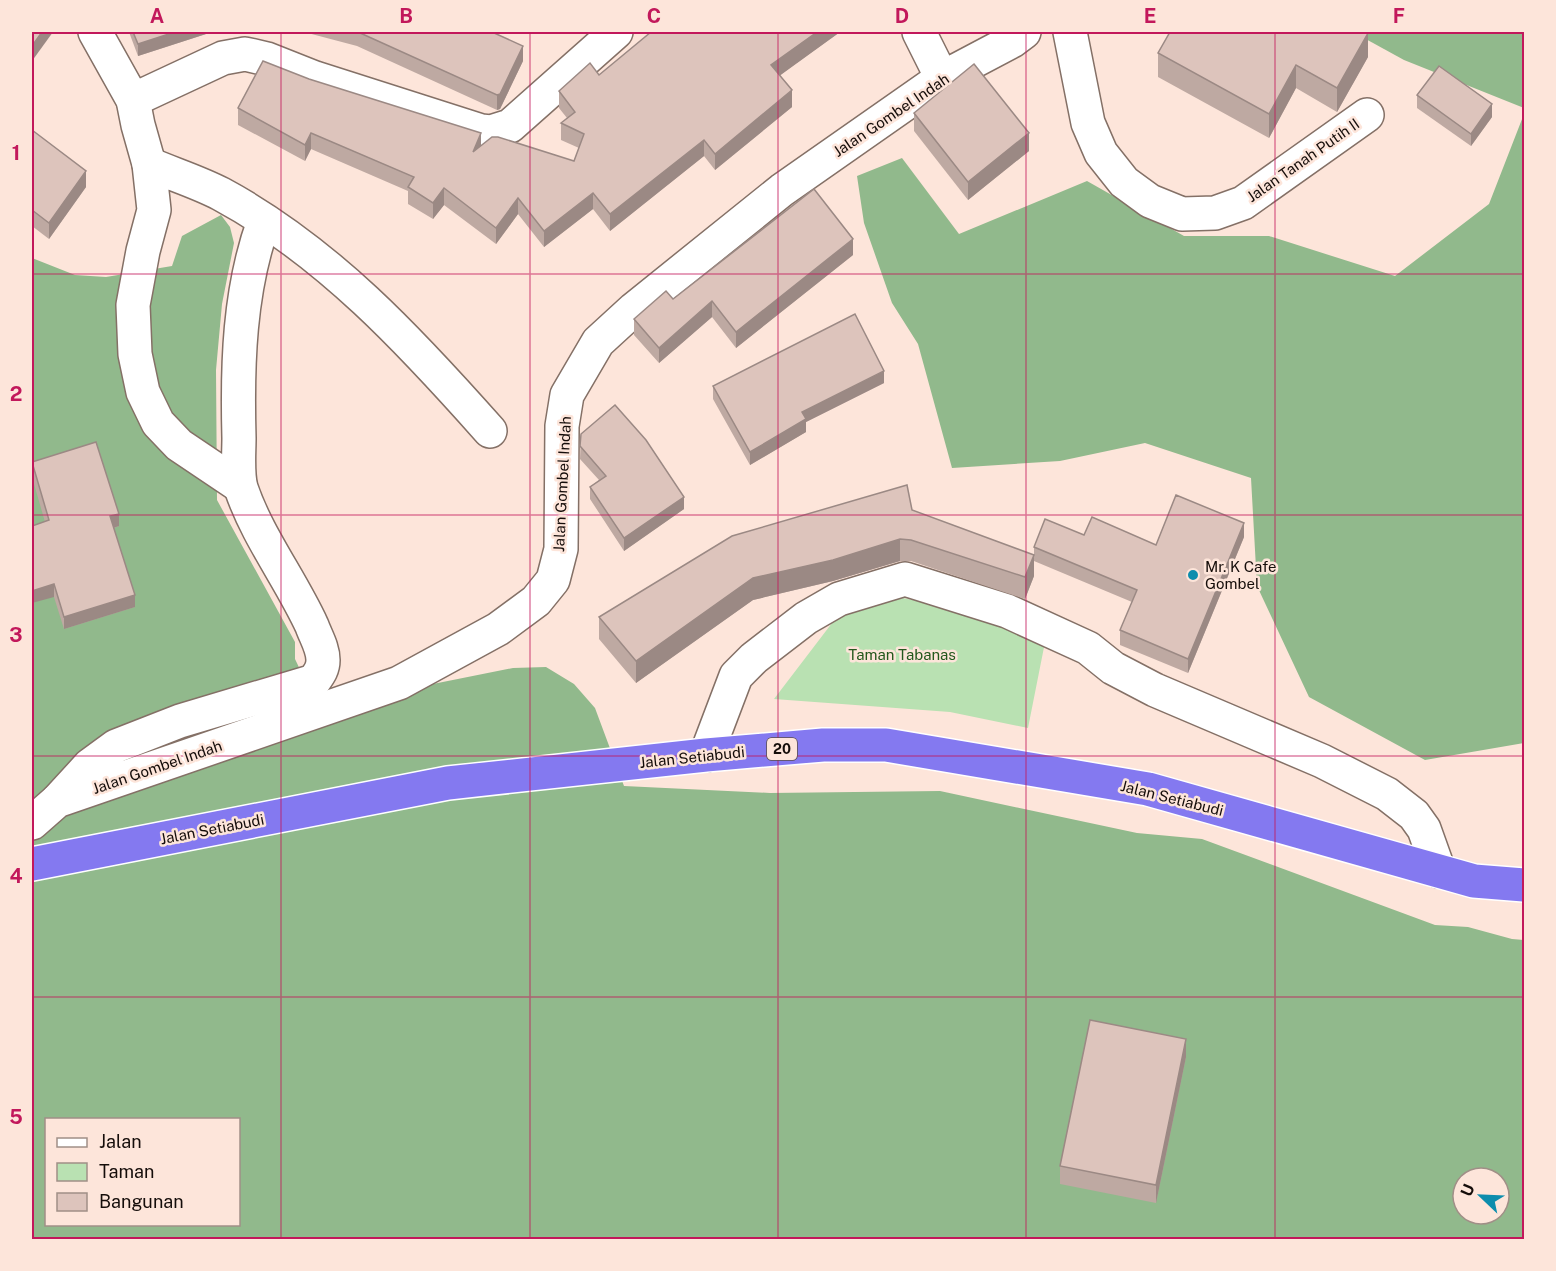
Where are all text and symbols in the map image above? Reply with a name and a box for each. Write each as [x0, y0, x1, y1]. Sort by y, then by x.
text: A [150, 4, 164, 28]
text: B [399, 4, 413, 28]
text: C [647, 4, 661, 28]
text: D [895, 4, 909, 28]
text: E [1144, 4, 1156, 28]
text: F [1393, 4, 1405, 28]
street label: Jalan Gombel Indah [830, 70, 952, 160]
street label: Jalan Tanah Putih II [1244, 115, 1362, 205]
text: 1 [12, 141, 20, 165]
text: 2 [10, 382, 22, 406]
street label: Jalan Gombel Indah [550, 416, 574, 552]
place label: Mr. K Cafe Gombel [1205, 558, 1276, 592]
marker: Mr. K Cafe Gombel [1186, 568, 1200, 582]
text: 3 [9, 623, 23, 647]
park label: Taman Tabanas [848, 646, 956, 663]
street label: Jalan Gombel Indah [90, 737, 224, 797]
road number: 20 [767, 738, 797, 760]
street label: Jalan Setiabudi [639, 743, 745, 771]
street label: Jalan Setiabudi [1119, 777, 1225, 819]
street label: Jalan Setiabudi [159, 811, 265, 847]
text: 4 [9, 864, 23, 888]
text: 5 [9, 1105, 23, 1129]
legend [45, 1118, 240, 1226]
text: Jalan [99, 1131, 142, 1152]
text: Taman [99, 1161, 154, 1182]
north arrow [1451, 1166, 1511, 1226]
text: U [1457, 1181, 1479, 1199]
text: Bangunan [99, 1191, 184, 1212]

